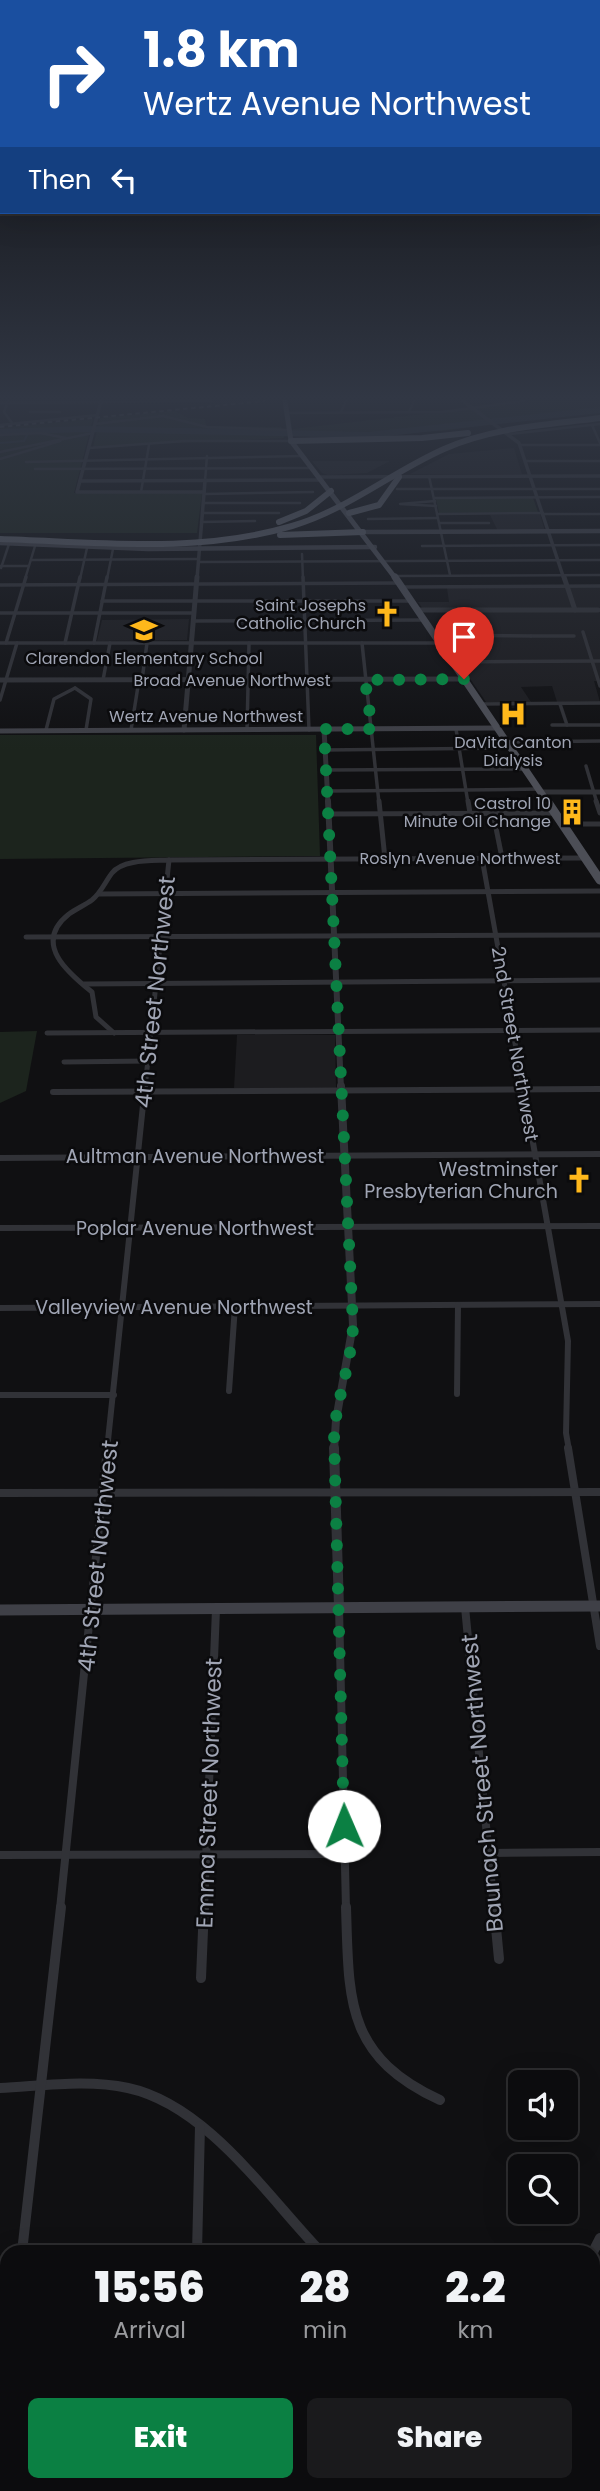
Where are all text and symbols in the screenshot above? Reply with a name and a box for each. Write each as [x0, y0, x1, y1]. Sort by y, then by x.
text: 1.8 km [143, 16, 300, 84]
icon: right [28, 28, 119, 119]
text: Wertz Avenue Northwest [143, 81, 531, 126]
icon: left [105, 161, 143, 199]
text: Then [28, 162, 91, 198]
place label: Saint Josephs Catholic Church [236, 594, 366, 635]
church icon: Saint Josephs Catholic Church [372, 599, 402, 629]
pin [434, 607, 494, 679]
school or university icon: Clarendon Elementary School [129, 615, 159, 645]
icon: arrive [445, 618, 483, 656]
place label: Clarendon Elementary School [25, 647, 263, 670]
street label: Broad Avenue Northwest [133, 669, 331, 692]
hospital icon: DaVita Canton Dialysis [498, 699, 528, 729]
street label: Wertz Avenue Northwest [109, 705, 303, 728]
place label: DaVita Canton Dialysis [454, 731, 572, 772]
place label: Castrol 10 Minute Oil Change [404, 792, 551, 833]
building icon: Castrol 10 Minute Oil Change [557, 797, 587, 827]
street label: Roslyn Avenue Northwest [360, 847, 561, 870]
street label: 4th Street Northwest [127, 874, 183, 1110]
street label: 2nd Street Northwest [485, 944, 545, 1144]
street label: Aultman Avenue Northwest [66, 1143, 324, 1170]
place label: Westminster Presbyterian Church [364, 1156, 558, 1205]
church icon: Westminster Presbyterian Church [564, 1165, 594, 1195]
street label: Poplar Avenue Northwest [76, 1215, 314, 1242]
street label: Valleyview Avenue Northwest [35, 1294, 313, 1321]
street label: 4th Street Northwest [70, 1438, 126, 1674]
street label: Baunach Street Northwest [453, 1633, 511, 1933]
street label: Emma Street Northwest [188, 1657, 230, 1929]
position arrow [307, 1789, 381, 1863]
map controls [508, 2070, 578, 2224]
button: sound [508, 2070, 578, 2140]
button: search [508, 2154, 578, 2224]
text: 15:56 [94, 2258, 205, 2317]
text: 28 [299, 2258, 351, 2317]
text: 2.2 [445, 2258, 506, 2317]
text: Arrival [113, 2314, 186, 2346]
text: min [303, 2314, 347, 2346]
text: km [458, 2314, 493, 2346]
button: Exit [28, 2398, 293, 2478]
button: Share [307, 2398, 572, 2478]

